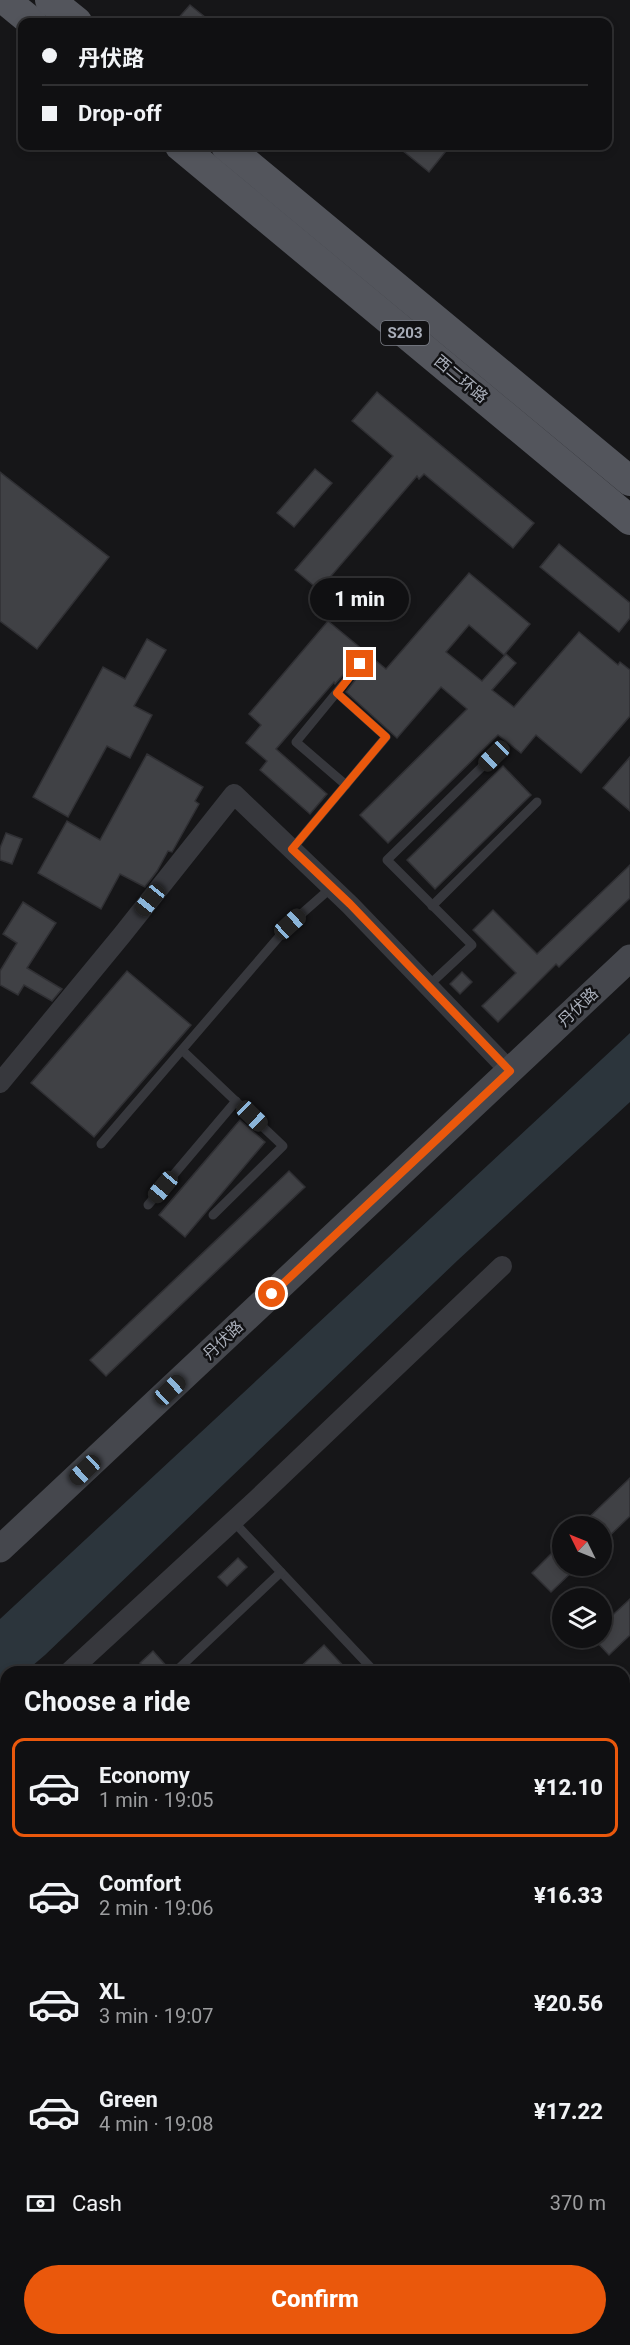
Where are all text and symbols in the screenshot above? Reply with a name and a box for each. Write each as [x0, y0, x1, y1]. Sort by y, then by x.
text: 丹伏路 [78, 46, 144, 71]
text: Drop-off [78, 101, 162, 126]
road number: S203 [381, 321, 429, 345]
street label: 西二环路 [430, 351, 492, 407]
callout: 1 min [310, 577, 410, 619]
text: 1 min [334, 587, 385, 611]
route end [346, 650, 373, 677]
car [475, 737, 513, 775]
car [132, 880, 168, 920]
car [271, 905, 309, 943]
street label: 丹伏路 [554, 984, 602, 1030]
car [233, 1097, 271, 1135]
car [145, 1167, 181, 1207]
route start [258, 1280, 285, 1307]
street label: 丹伏路 [199, 1317, 247, 1363]
car [151, 1371, 189, 1409]
car [66, 1451, 104, 1489]
north arrow [552, 1516, 612, 1576]
map controls [552, 1516, 612, 1648]
button: layers [552, 1588, 612, 1648]
text: Choose a ride [24, 1686, 190, 1718]
icon: car [27, 1761, 81, 1815]
text: Economy [99, 1763, 190, 1788]
text: ¥12.10 [534, 1775, 603, 1800]
text: 1 min · 19:05 [99, 1788, 214, 1812]
icon: car [27, 1869, 81, 1923]
text: Comfort [99, 1871, 181, 1896]
text: ¥16.33 [534, 1883, 603, 1908]
text: 2 min · 19:06 [99, 1896, 214, 1920]
icon: car [27, 1977, 81, 2031]
text: XL [99, 1979, 125, 2004]
text: ¥20.56 [534, 1991, 603, 2016]
text: 3 min · 19:07 [99, 2004, 214, 2028]
icon: car [27, 2085, 81, 2139]
text: Green [99, 2087, 158, 2112]
text: ¥17.22 [534, 2099, 603, 2124]
text: 4 min · 19:08 [99, 2112, 214, 2136]
icon: cash [24, 2187, 57, 2220]
text: Cash [72, 2191, 122, 2216]
text: 370 m [550, 2191, 606, 2215]
button: Confirm [24, 2265, 606, 2334]

